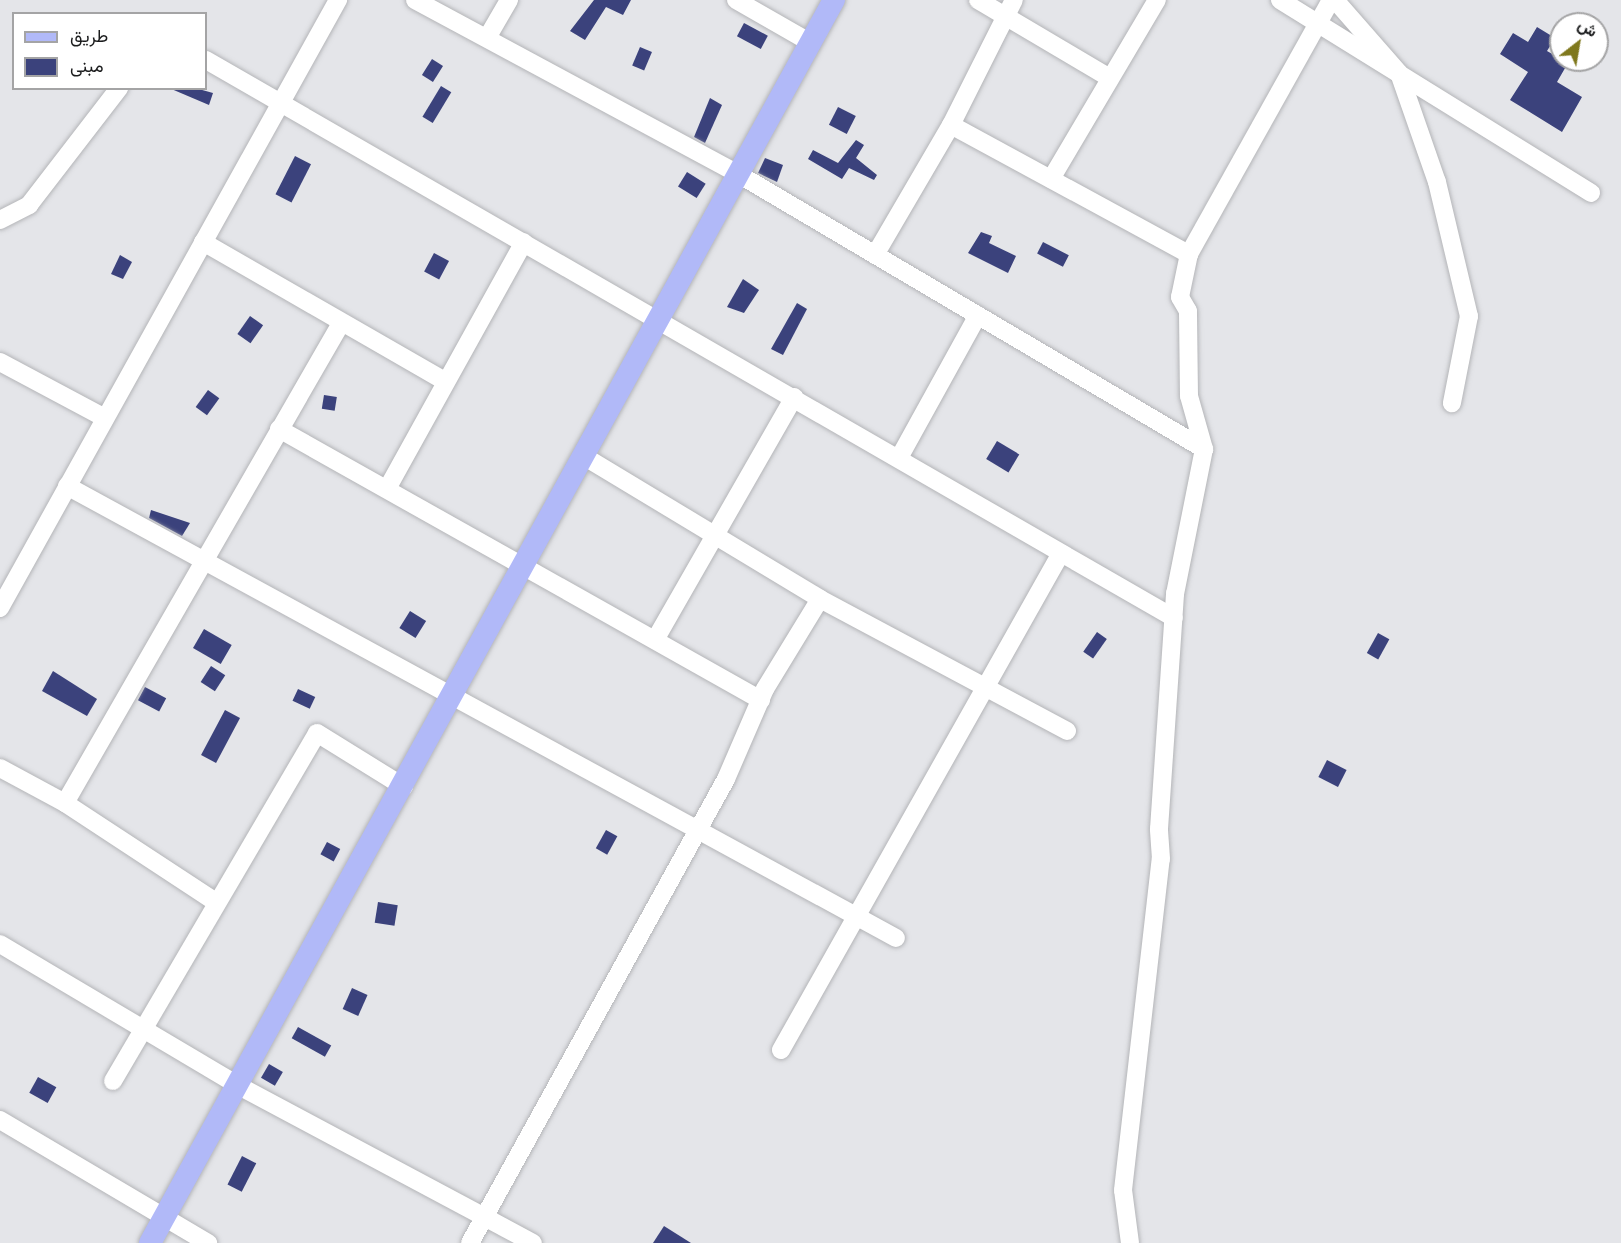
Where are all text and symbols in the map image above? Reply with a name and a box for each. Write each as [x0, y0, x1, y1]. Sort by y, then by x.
legend [12, 12, 207, 90]
north arrow [1549, 12, 1609, 72]
text: ش [1573, 13, 1602, 43]
text: طريق [70, 23, 108, 48]
text: مبنى [70, 53, 104, 78]

